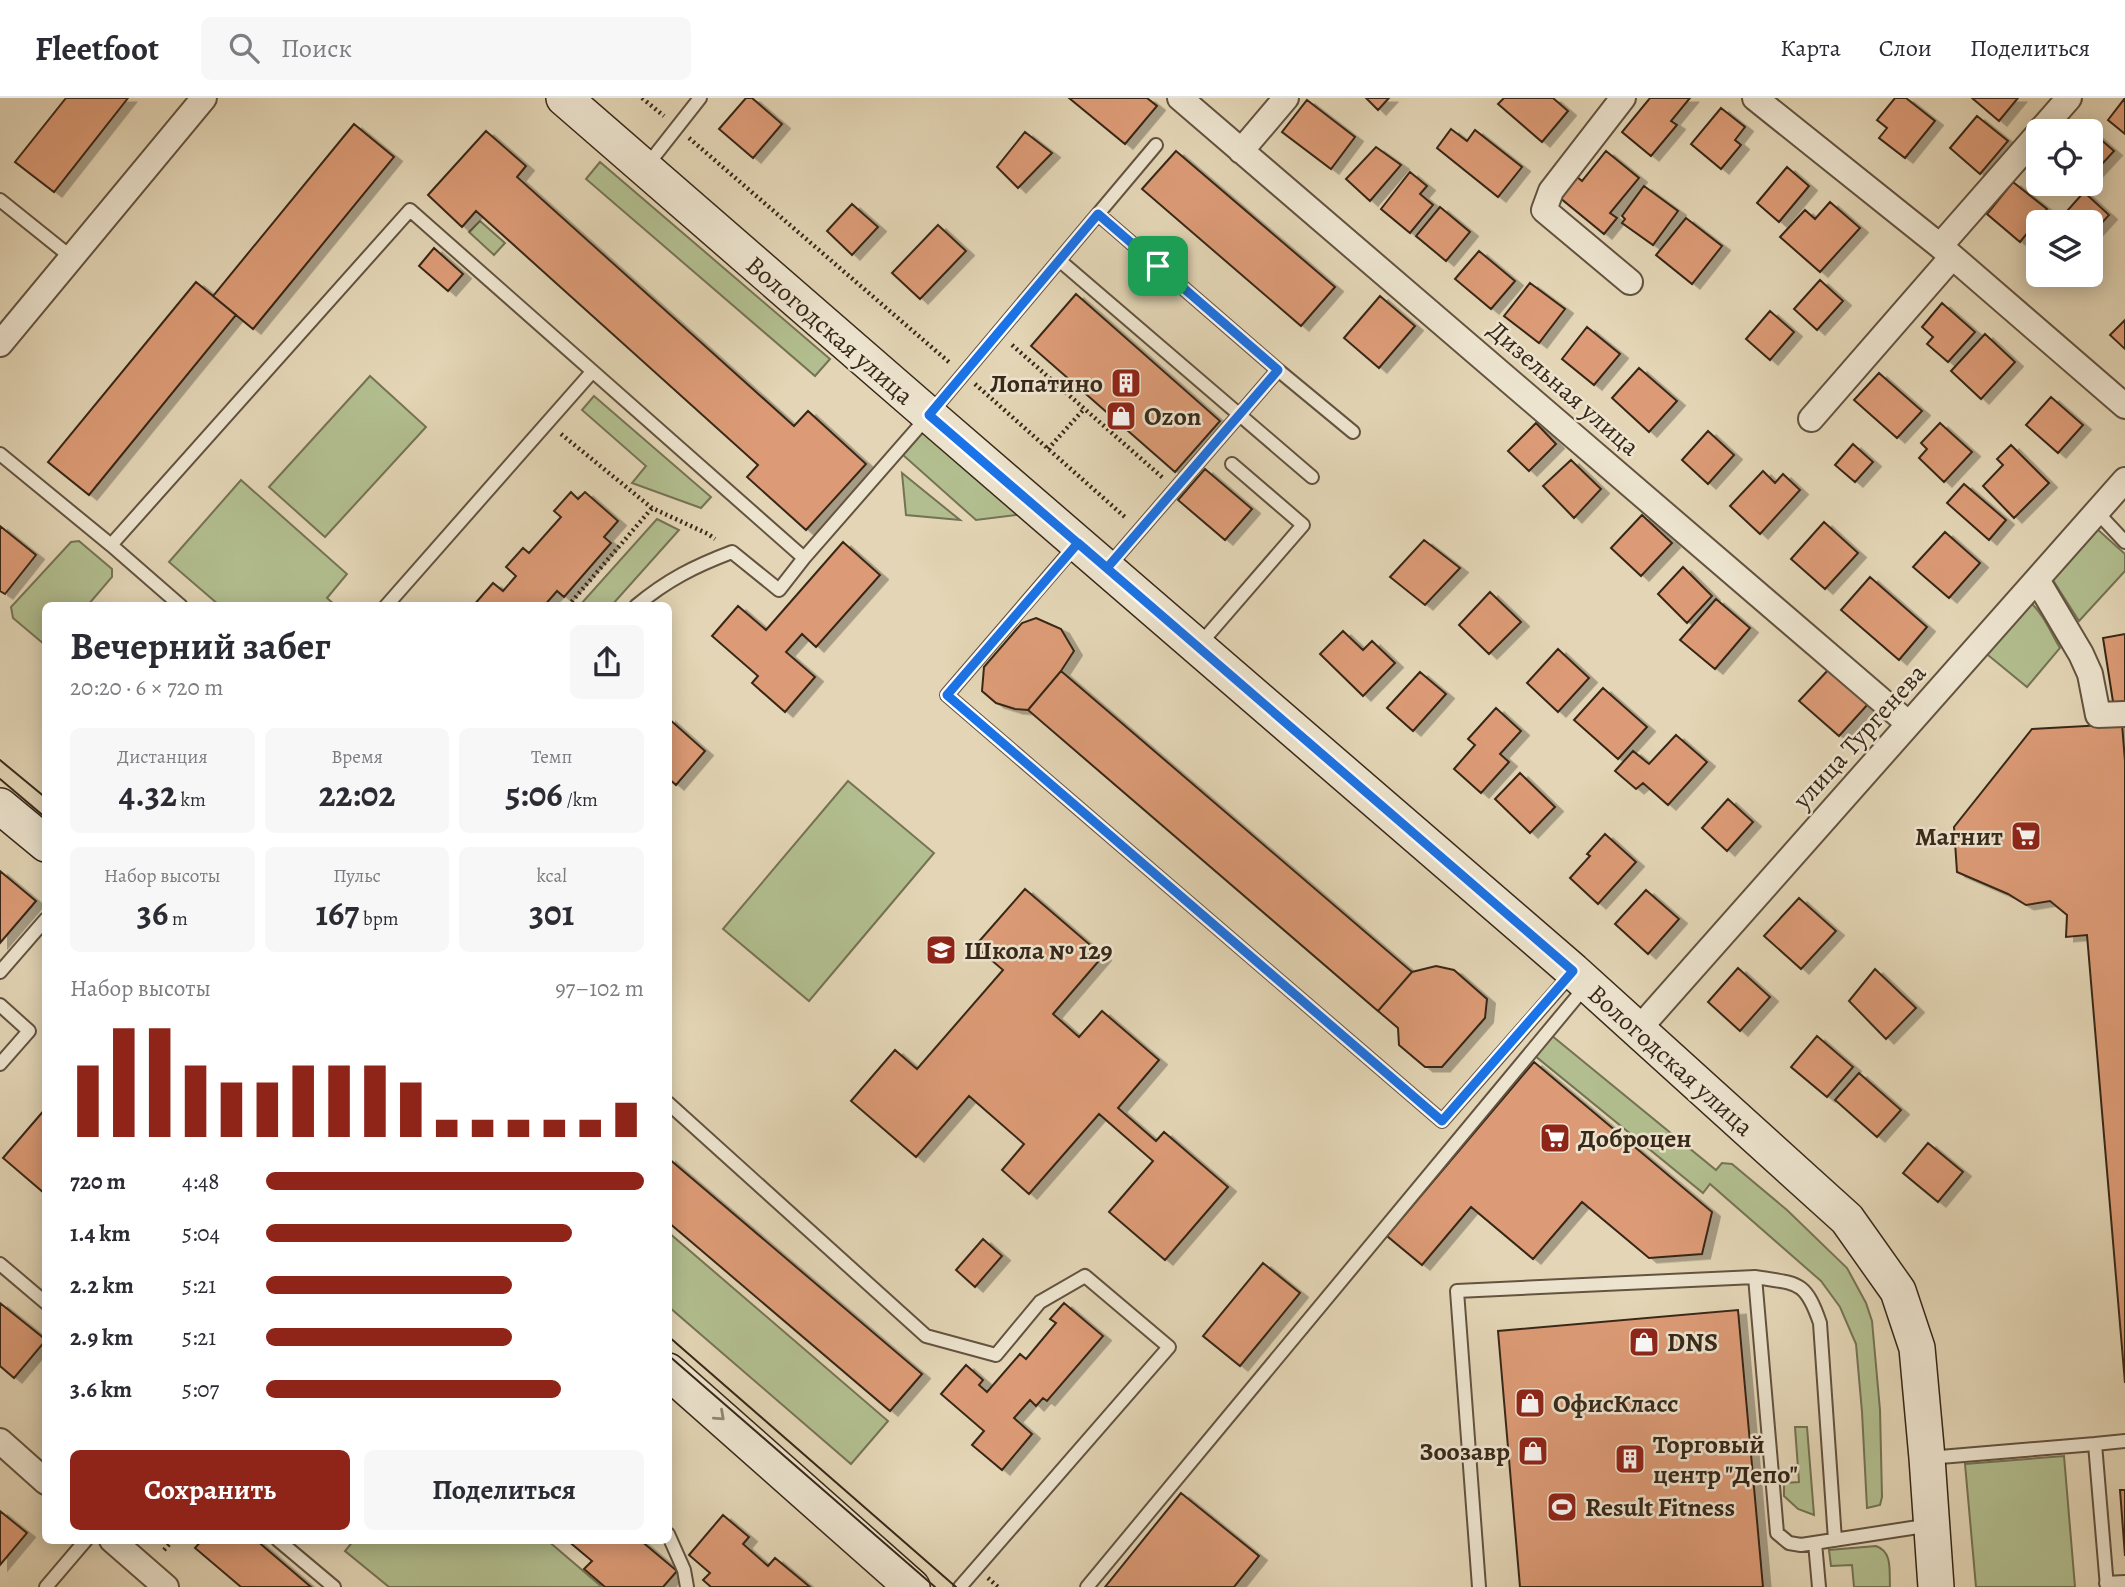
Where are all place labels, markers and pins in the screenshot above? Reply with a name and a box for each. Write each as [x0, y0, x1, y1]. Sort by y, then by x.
pin [1128, 236, 1188, 296]
place label: Лопатино [990, 366, 1103, 401]
building icon: Лопатино [1109, 366, 1143, 400]
shop icon: Ozon [1104, 399, 1138, 433]
place label: Ozon [1144, 399, 1202, 434]
place label: Магнит [1915, 819, 2003, 854]
supermarket icon: Магнит [2009, 819, 2043, 853]
school or university icon: Школа № 129 [924, 933, 958, 967]
place label: Школа № 129 [964, 933, 1113, 968]
supermarket icon: Доброцен [1538, 1121, 1572, 1155]
place label: Доброцен [1578, 1121, 1692, 1156]
shop icon: DNS [1627, 1325, 1661, 1359]
place label: DNS [1667, 1325, 1718, 1360]
shop icon: ОфисКласс [1513, 1386, 1547, 1420]
place label: ОфисКласс [1553, 1386, 1678, 1421]
place label: Торговый центр "Депо" [1653, 1427, 1798, 1492]
place label: Зоозавр [1419, 1434, 1510, 1469]
shop icon: Зоозавр [1516, 1434, 1550, 1468]
building icon: Торговый центр "Депо" [1613, 1442, 1647, 1476]
sports icon: Result Fitness [1545, 1490, 1579, 1524]
place label: Result Fitness [1585, 1490, 1735, 1525]

